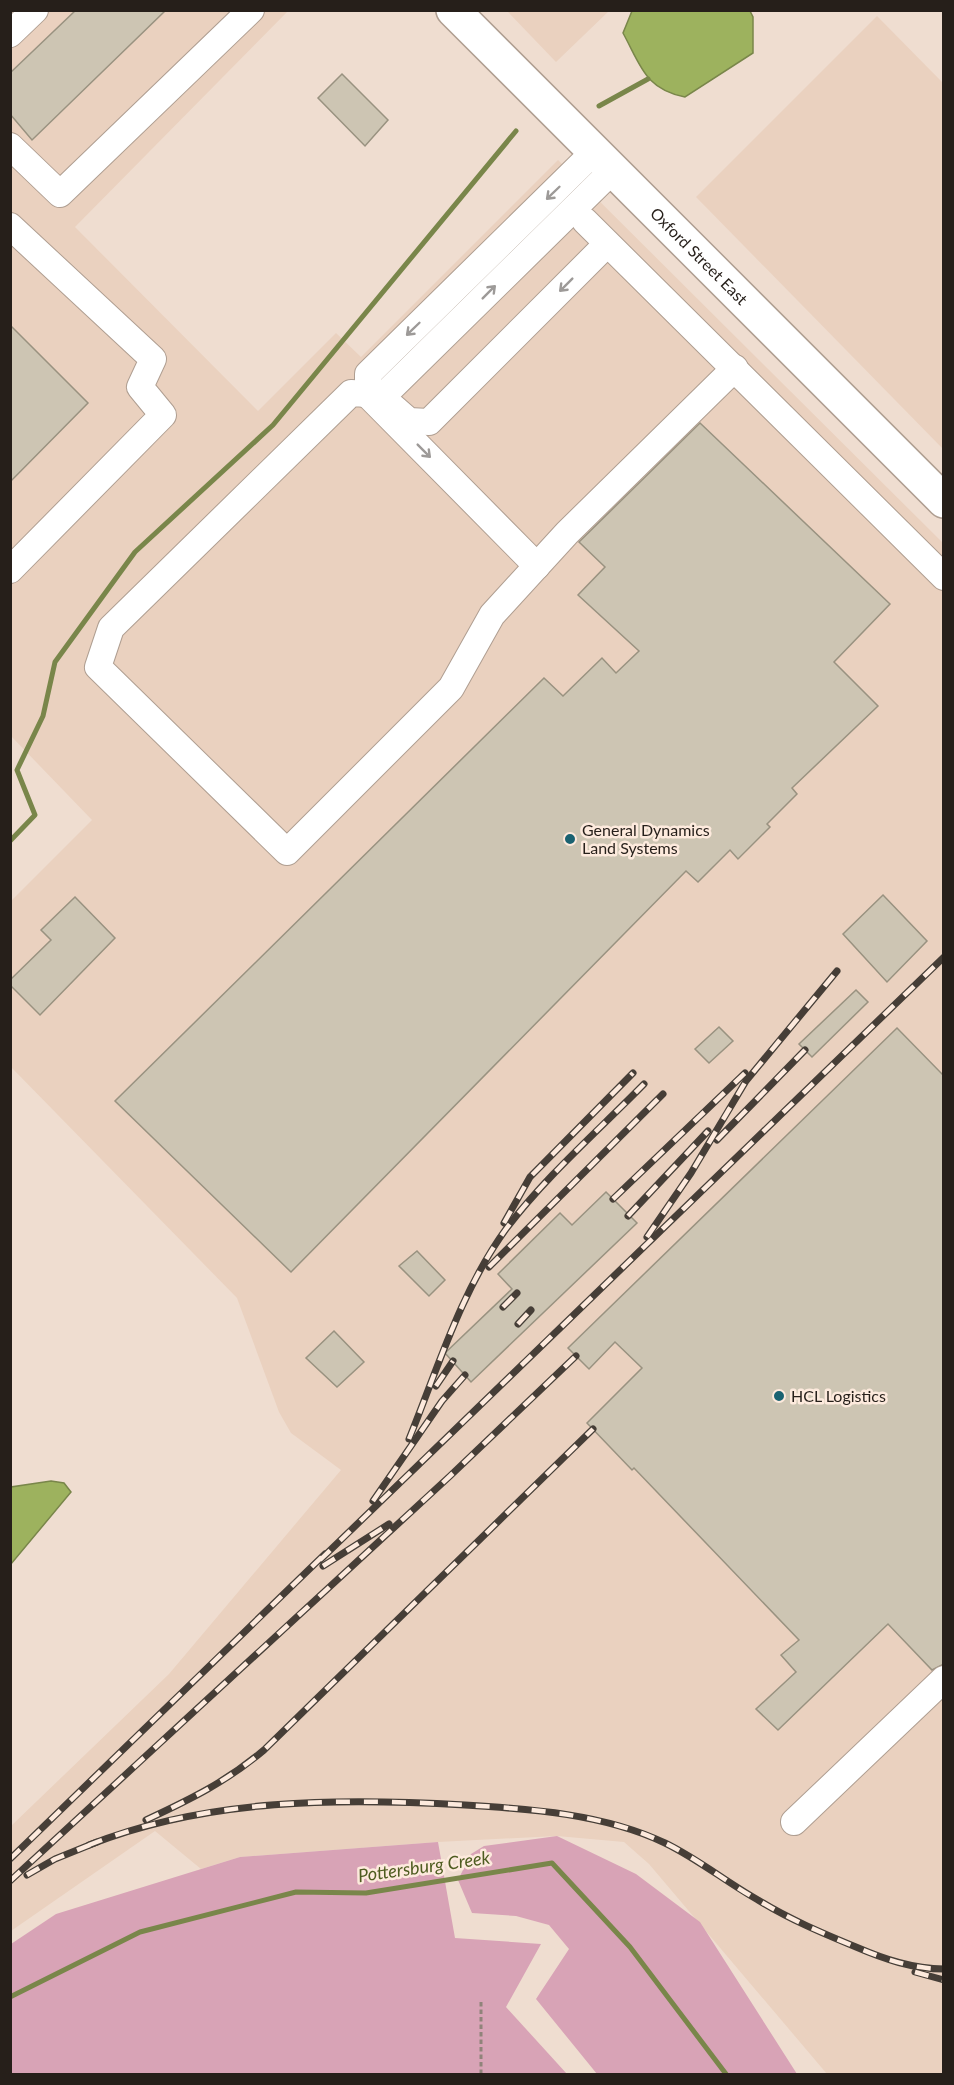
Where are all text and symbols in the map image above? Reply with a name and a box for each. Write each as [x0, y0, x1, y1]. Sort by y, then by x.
one-way arrow [545, 185, 560, 200]
street label: Oxford Street East [647, 203, 752, 308]
one-way arrow [558, 278, 573, 293]
one-way arrow [482, 284, 497, 299]
one-way arrow [406, 322, 421, 336]
one-way arrow [417, 444, 432, 459]
place label: General Dynamics Land Systems [582, 820, 710, 857]
marker: General Dynamics Land Systems [563, 832, 577, 846]
place label: HCL Logistics [791, 1386, 886, 1405]
marker: HCL Logistics [772, 1389, 786, 1403]
water label: Pottersburg Creek [356, 1846, 492, 1886]

